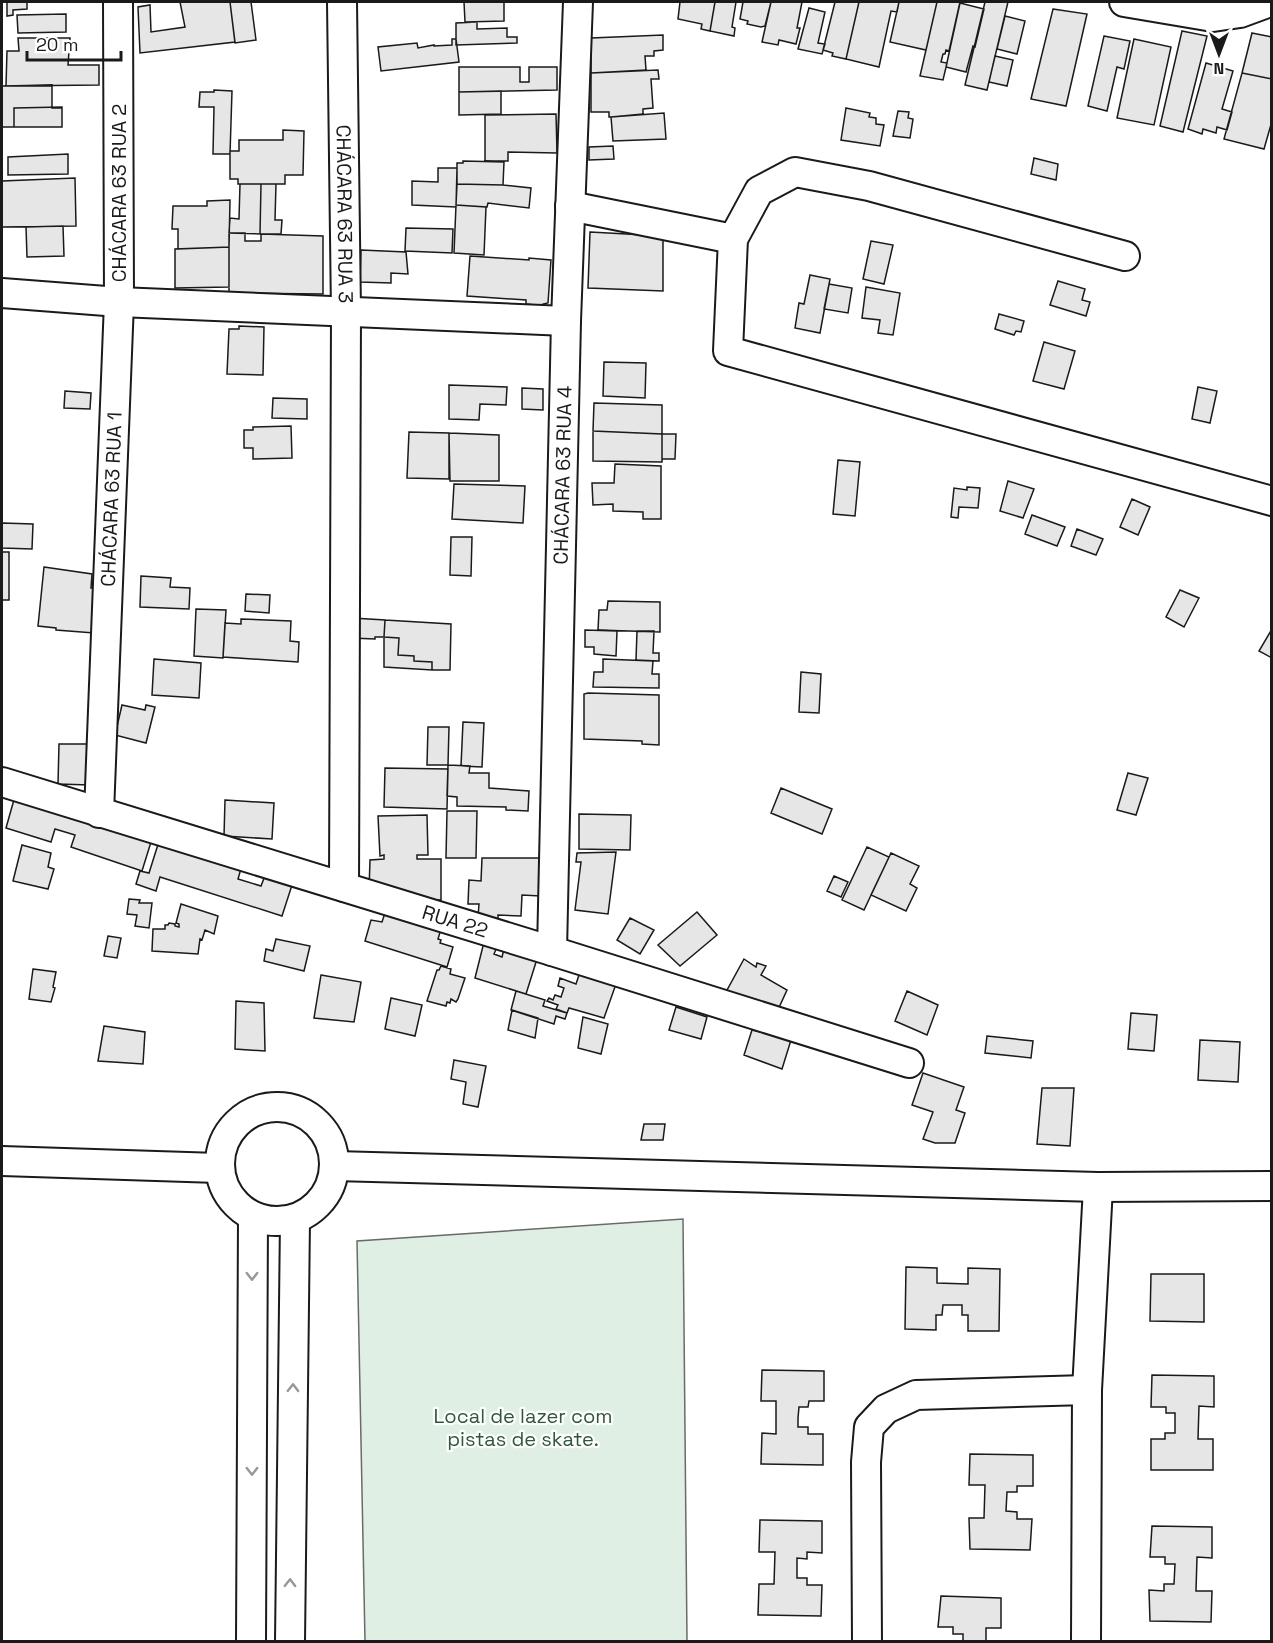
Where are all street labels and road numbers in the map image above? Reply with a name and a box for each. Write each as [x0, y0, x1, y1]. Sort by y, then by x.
street label: CHÁCARA 63 RUA 2 [106, 104, 132, 282]
street label: CHÁCARA 63 RUA 3 [331, 125, 359, 303]
street label: CHÁCARA 63 RUA 4 [548, 385, 578, 565]
street label: CHÁCARA 63 RUA 1 [95, 411, 128, 587]
street label: RUA 22 [419, 899, 491, 944]

